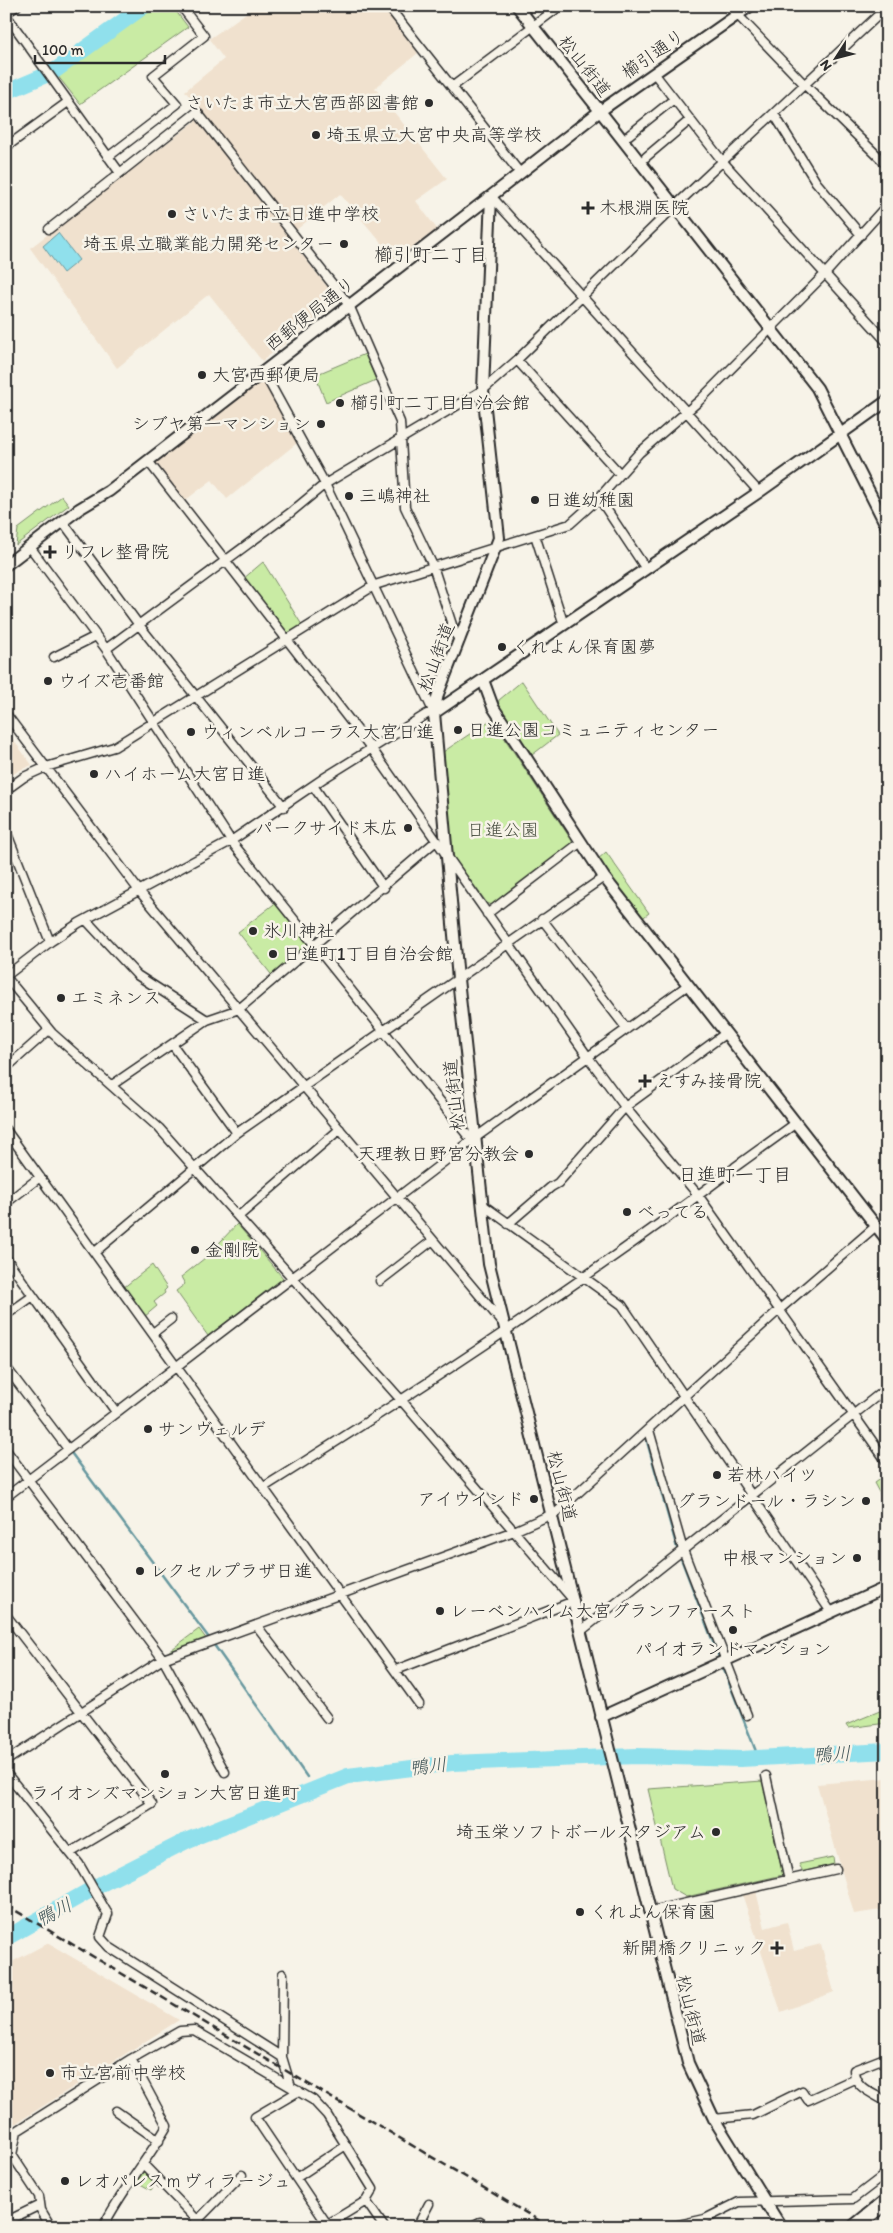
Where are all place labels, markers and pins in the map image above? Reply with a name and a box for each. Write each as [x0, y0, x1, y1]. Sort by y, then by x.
place label: さいたま市立大宮西部図書館 [186, 92, 419, 114]
marker: さいたま市立大宮西部図書館 [423, 97, 435, 109]
place label: 埼玉県立大宮中央高等学校 [326, 124, 542, 146]
marker: 埼玉県立大宮中央高等学校 [310, 129, 322, 141]
place label: 木根淵医院 [599, 197, 689, 219]
marker: 木根淵医院 [581, 201, 595, 215]
place label: さいたま市立日進中学校 [182, 203, 379, 225]
marker: さいたま市立日進中学校 [166, 208, 178, 220]
place label: 埼玉県立職業能力開発センター [83, 233, 334, 255]
marker: 埼玉県立職業能力開発センター [338, 238, 350, 250]
place label: 大宮西郵便局 [212, 364, 320, 386]
marker: 大宮西郵便局 [196, 369, 208, 381]
place label: 櫛引町二丁目自治会館 [350, 392, 530, 414]
marker: 櫛引町二丁目自治会館 [334, 397, 346, 409]
place label: シブヤ第一マンション [132, 413, 311, 435]
marker: シブヤ第一マンション [315, 418, 327, 430]
place label: 三嶋神社 [359, 485, 431, 507]
place label: 日進幼稚園 [545, 489, 635, 511]
marker: 三嶋神社 [343, 490, 355, 502]
marker: 日進幼稚園 [529, 494, 541, 506]
place label: リフレ整骨院 [61, 541, 169, 563]
marker: リフレ整骨院 [43, 545, 57, 559]
place label: くれよん保育園夢 [512, 636, 656, 658]
marker: くれよん保育園夢 [496, 641, 508, 653]
place label: ウイズ壱番館 [58, 670, 165, 692]
marker: ウイズ壱番館 [42, 675, 54, 687]
place label: 日進公園コミュニティセンター [468, 719, 719, 741]
place label: ウィンベルコーラス大宮日進 [201, 721, 434, 743]
marker: 日進公園コミュニティセンター [452, 724, 464, 736]
marker: ウィンベルコーラス大宮日進 [185, 726, 197, 738]
place label: ハイホーム大宮日進 [104, 763, 265, 785]
marker: ハイホーム大宮日進 [88, 768, 100, 780]
place label: パークサイド末広 [255, 817, 398, 839]
marker: パークサイド末広 [402, 822, 414, 834]
place label: 氷川神社 [263, 920, 335, 942]
marker: 氷川神社 [247, 925, 259, 937]
place label: 日進町1丁目自治会館 [283, 943, 453, 965]
marker: 日進町1丁目自治会館 [267, 948, 279, 960]
place label: エミネンス [71, 987, 161, 1009]
marker: エミネンス [55, 992, 67, 1004]
place label: えすみ接骨院 [656, 1070, 762, 1092]
marker: えすみ接骨院 [638, 1074, 652, 1088]
place label: 天理教日野宮分教会 [357, 1143, 519, 1165]
marker: 天理教日野宮分教会 [523, 1148, 535, 1160]
place label: べってる [637, 1201, 709, 1223]
marker: べってる [621, 1206, 633, 1218]
place label: 金剛院 [205, 1239, 259, 1261]
marker: 金剛院 [189, 1244, 201, 1256]
place label: サンヴェルデ [158, 1418, 266, 1440]
marker: サンヴェルデ [142, 1423, 154, 1435]
place label: 若林ハイツ [727, 1464, 817, 1486]
marker: 若林ハイツ [711, 1469, 723, 1481]
place label: アイウインド [418, 1488, 524, 1510]
place label: グランドール・ラシン [677, 1490, 856, 1512]
marker: アイウインド [528, 1493, 540, 1505]
marker: グランドール・ラシン [860, 1495, 872, 1507]
place label: 中根マンション [722, 1547, 847, 1569]
marker: 中根マンション [851, 1552, 863, 1564]
place label: レクセルプラザ日進 [150, 1560, 312, 1582]
marker: レクセルプラザ日進 [134, 1565, 146, 1577]
place label: レーベンハイム大宮グランファースト [450, 1600, 756, 1622]
marker: レーベンハイム大宮グランファースト [434, 1605, 446, 1617]
marker: パイオランドマンション [727, 1624, 739, 1636]
place label: パイオランドマンション [635, 1638, 831, 1660]
marker: ライオンズマンション大宮日進町 [159, 1768, 171, 1780]
place label: ライオンズマンション大宮日進町 [31, 1782, 299, 1804]
place label: 埼玉栄ソフトボールスタジアム [455, 1821, 706, 1843]
marker: 埼玉栄ソフトボールスタジアム [710, 1826, 722, 1838]
place label: くれよん保育園 [590, 1901, 716, 1923]
marker: くれよん保育園 [574, 1906, 586, 1918]
place label: 新開橋クリニック [622, 1937, 766, 1959]
marker: 新開橋クリニック [770, 1941, 784, 1955]
place label: 市立宮前中学校 [60, 2062, 186, 2084]
marker: 市立宮前中学校 [44, 2067, 56, 2079]
place label: レオパレスｍヴィラージュ [75, 2170, 291, 2192]
marker: レオパレスｍヴィラージュ [59, 2175, 71, 2187]

